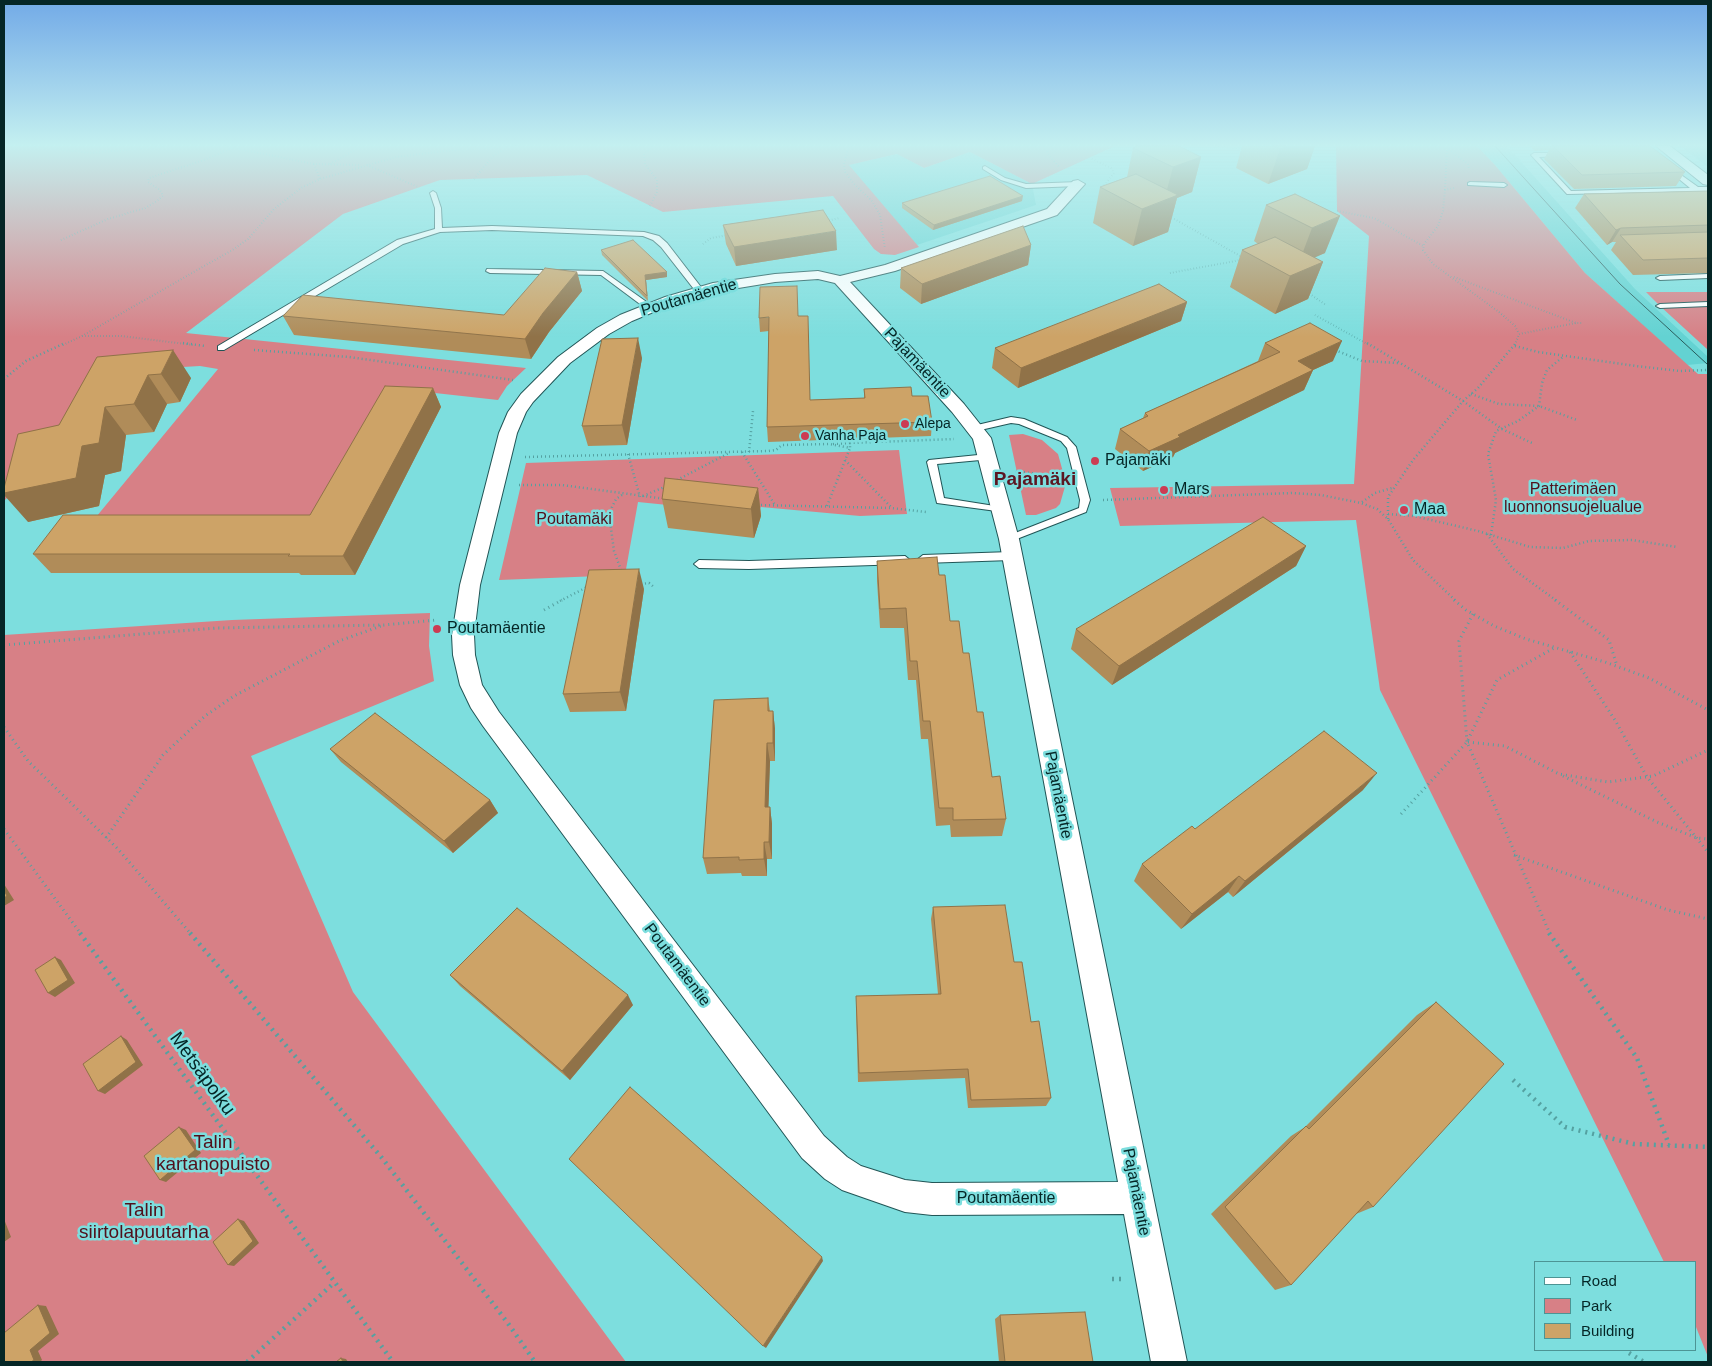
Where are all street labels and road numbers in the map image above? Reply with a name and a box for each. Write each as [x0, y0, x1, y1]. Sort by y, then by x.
street label: Poutamäentie [639, 275, 739, 321]
street label: Pajamäentie [880, 324, 954, 402]
street label: Pajamäentie [1040, 750, 1076, 840]
street label: Poutamäentie [640, 920, 714, 1010]
street label: Metsäpolku [164, 1028, 240, 1120]
street label: Pajamäentie [1118, 1147, 1154, 1237]
street label: Poutamäentie [957, 1189, 1055, 1209]

